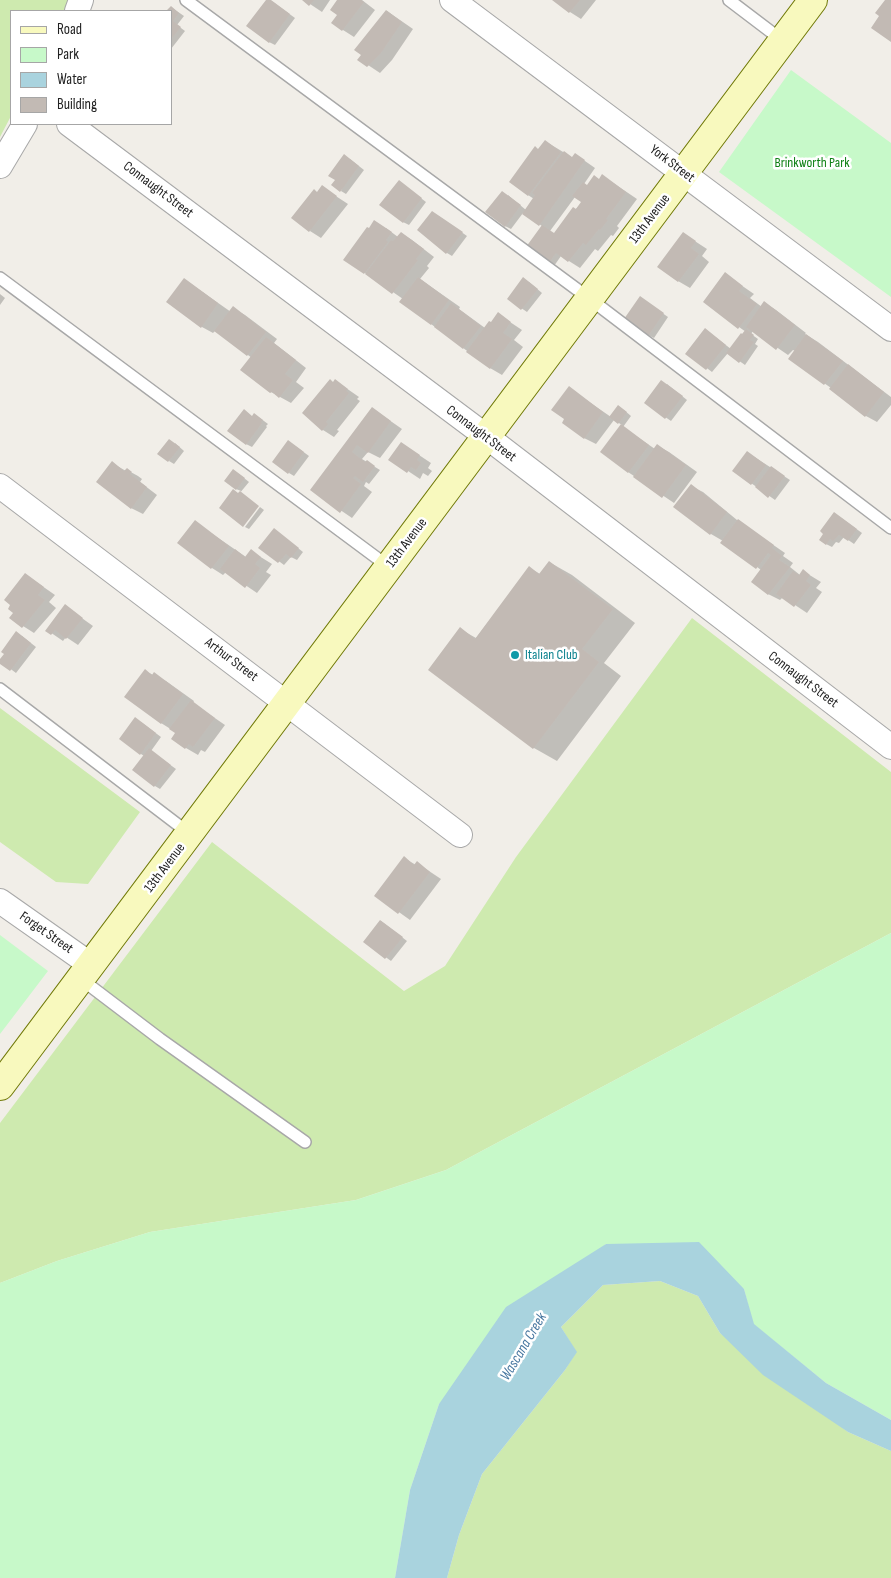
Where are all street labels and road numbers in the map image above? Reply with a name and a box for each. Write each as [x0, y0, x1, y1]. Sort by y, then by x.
street label: York Street [646, 142, 698, 186]
street label: Connaught Street [120, 158, 196, 222]
street label: 13th Avenue [626, 191, 674, 247]
street label: Connaught Street [443, 402, 519, 466]
street label: 13th Avenue [383, 515, 431, 571]
street label: Arthur Street [201, 635, 261, 685]
street label: Connaught Street [765, 648, 841, 712]
street label: 13th Avenue [141, 840, 189, 896]
street label: Forget Street [16, 908, 76, 958]

